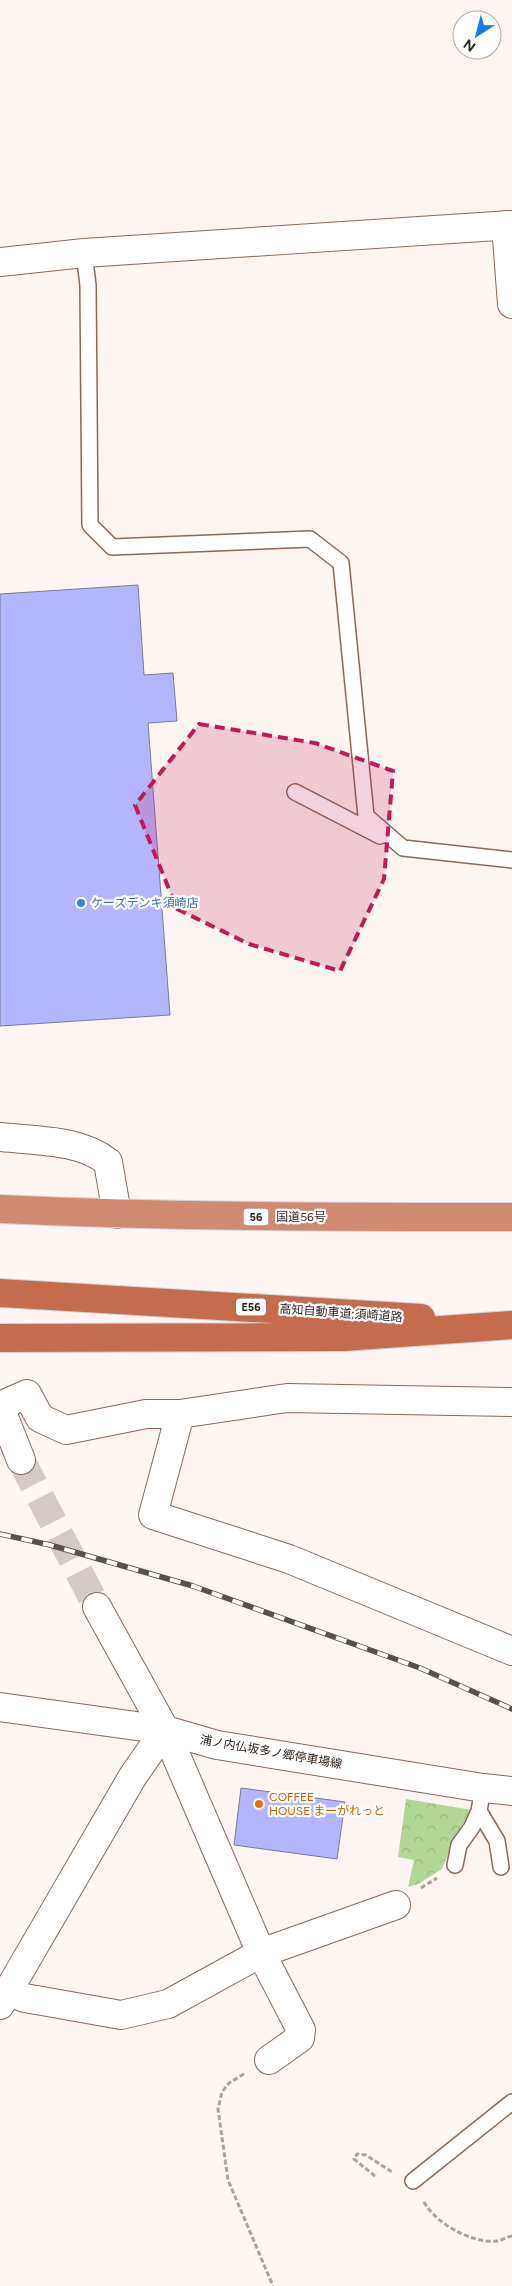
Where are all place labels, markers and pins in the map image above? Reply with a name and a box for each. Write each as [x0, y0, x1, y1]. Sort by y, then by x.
place label: ケーズデンキ須崎店 [91, 896, 198, 910]
marker: ケーズデンキ須崎店 [75, 897, 87, 909]
place label: COFFEE HOUSE まーがれっと [269, 1790, 385, 1818]
marker: COFFEE HOUSE まーがれっと [253, 1798, 265, 1810]

